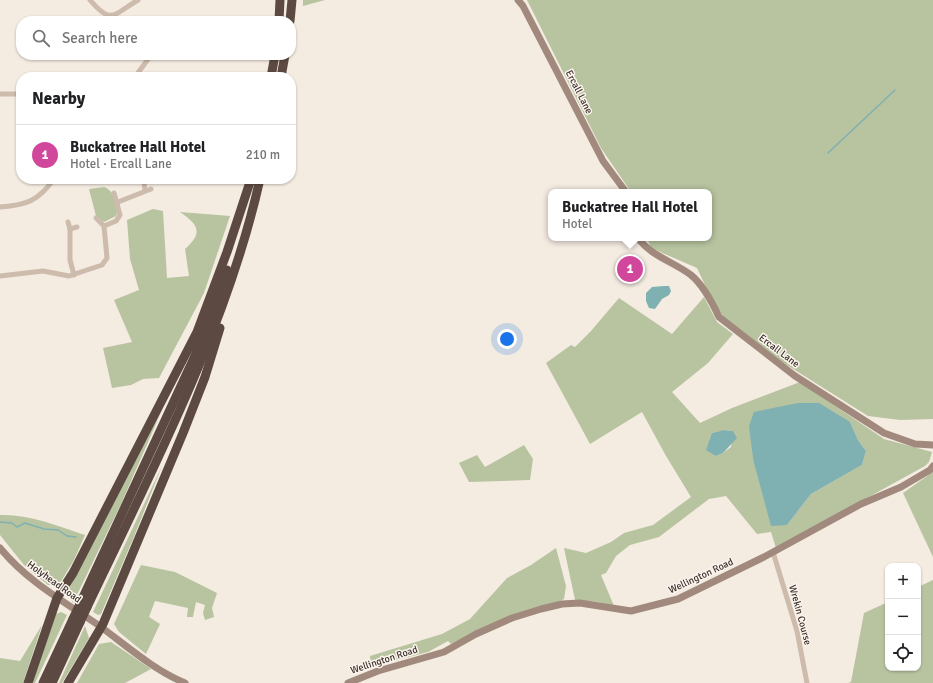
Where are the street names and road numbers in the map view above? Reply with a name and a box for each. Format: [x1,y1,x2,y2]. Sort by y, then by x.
street label: Ercall Lane [563,68,595,116]
street label: Ercall Lane [756,332,802,370]
street label: Wellington Road [667,556,735,596]
street label: Holyhead Road [25,558,83,606]
street label: Wrekin Course [786,584,814,646]
street label: Wellington Road [349,643,419,677]

